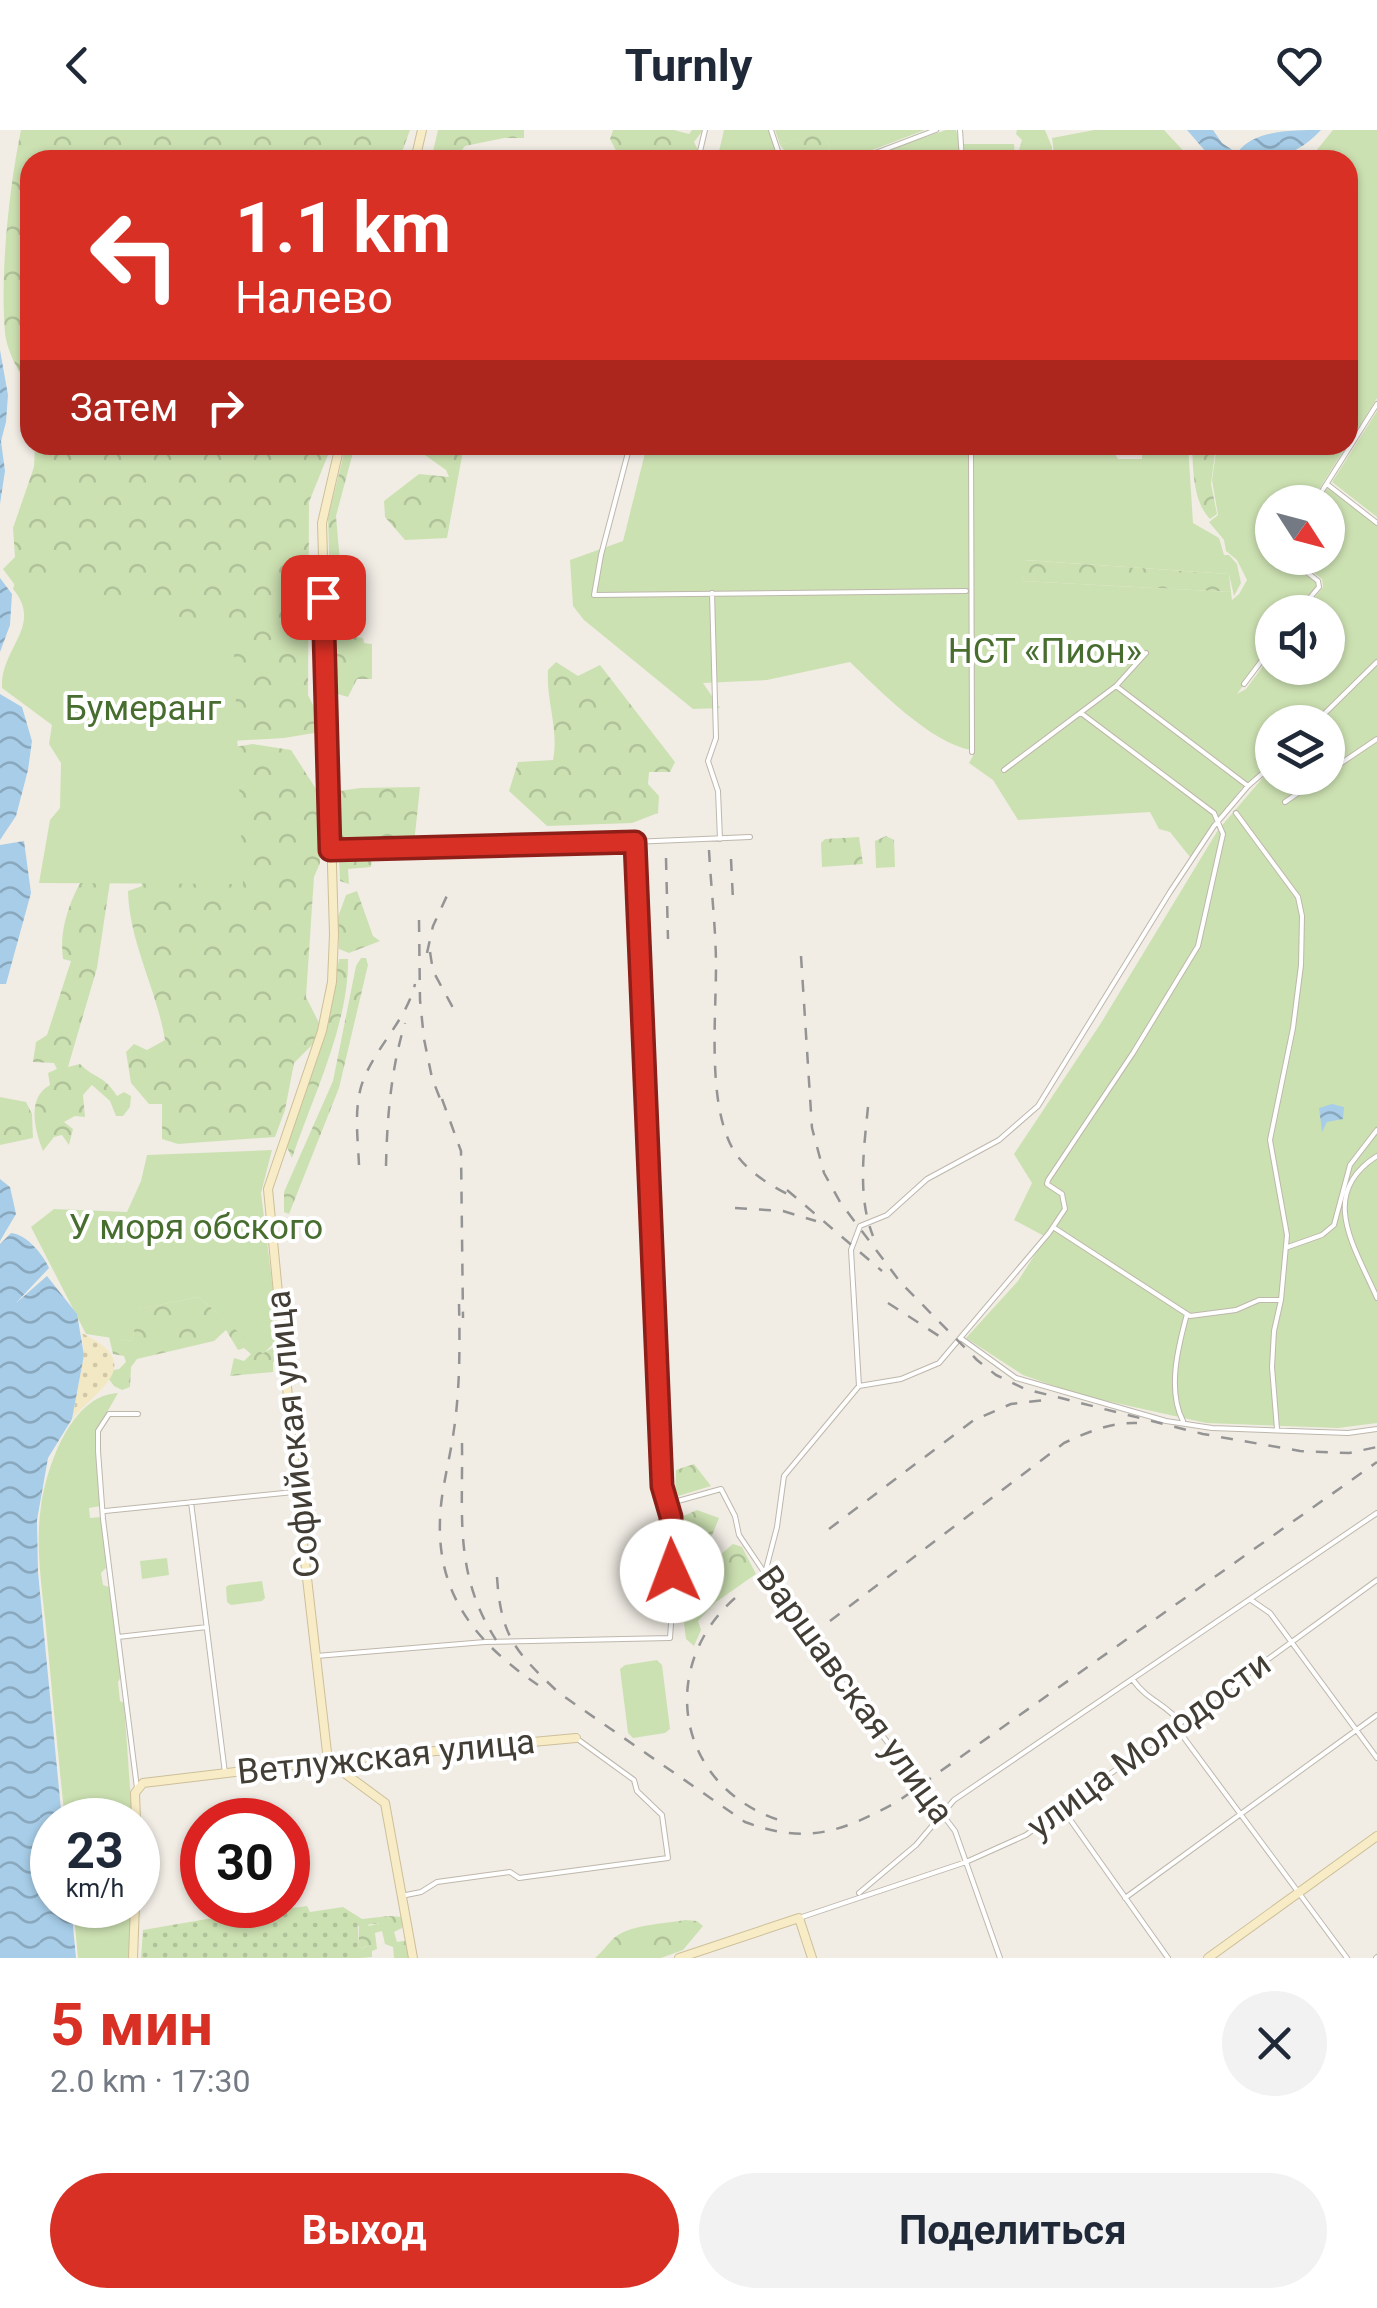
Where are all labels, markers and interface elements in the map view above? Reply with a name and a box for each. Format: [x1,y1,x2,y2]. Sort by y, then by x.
icon: back [50,38,105,93]
icon: heart [1272,38,1327,93]
text: Turnly [625,39,752,92]
text: 1.1 km [235,187,451,269]
icon: left [70,190,200,320]
text: Налево [235,271,393,324]
icon: right [198,380,253,435]
text: Затем [70,386,178,430]
north arrow [1255,485,1345,575]
map controls [1255,485,1345,795]
pin [281,555,366,640]
icon: arrive [296,570,351,625]
button: sound [1255,595,1345,685]
park label: НСТ «Пион» [948,631,1142,672]
park label: Бумеранг [65,688,222,729]
button: layers [1255,705,1345,795]
park label: У моря обского [69,1207,323,1248]
street label: Софийская улица [258,1288,328,1580]
position arrow [620,1519,724,1623]
street label: Варшавская улица [748,1558,962,1832]
street label: улица Молодости [1019,1643,1279,1847]
street label: Ветлужская улица [235,1721,537,1793]
speed limit sign: 30 [180,1798,310,1928]
text: 23 [66,1822,124,1880]
text: km/h [66,1874,124,1903]
text: 5 мин [50,1989,213,2060]
button: close [1222,1991,1327,2096]
text: 2.0 km · 17:30 [50,2062,251,2100]
button: Выход [50,2173,679,2288]
button: Поделиться [699,2173,1327,2288]

